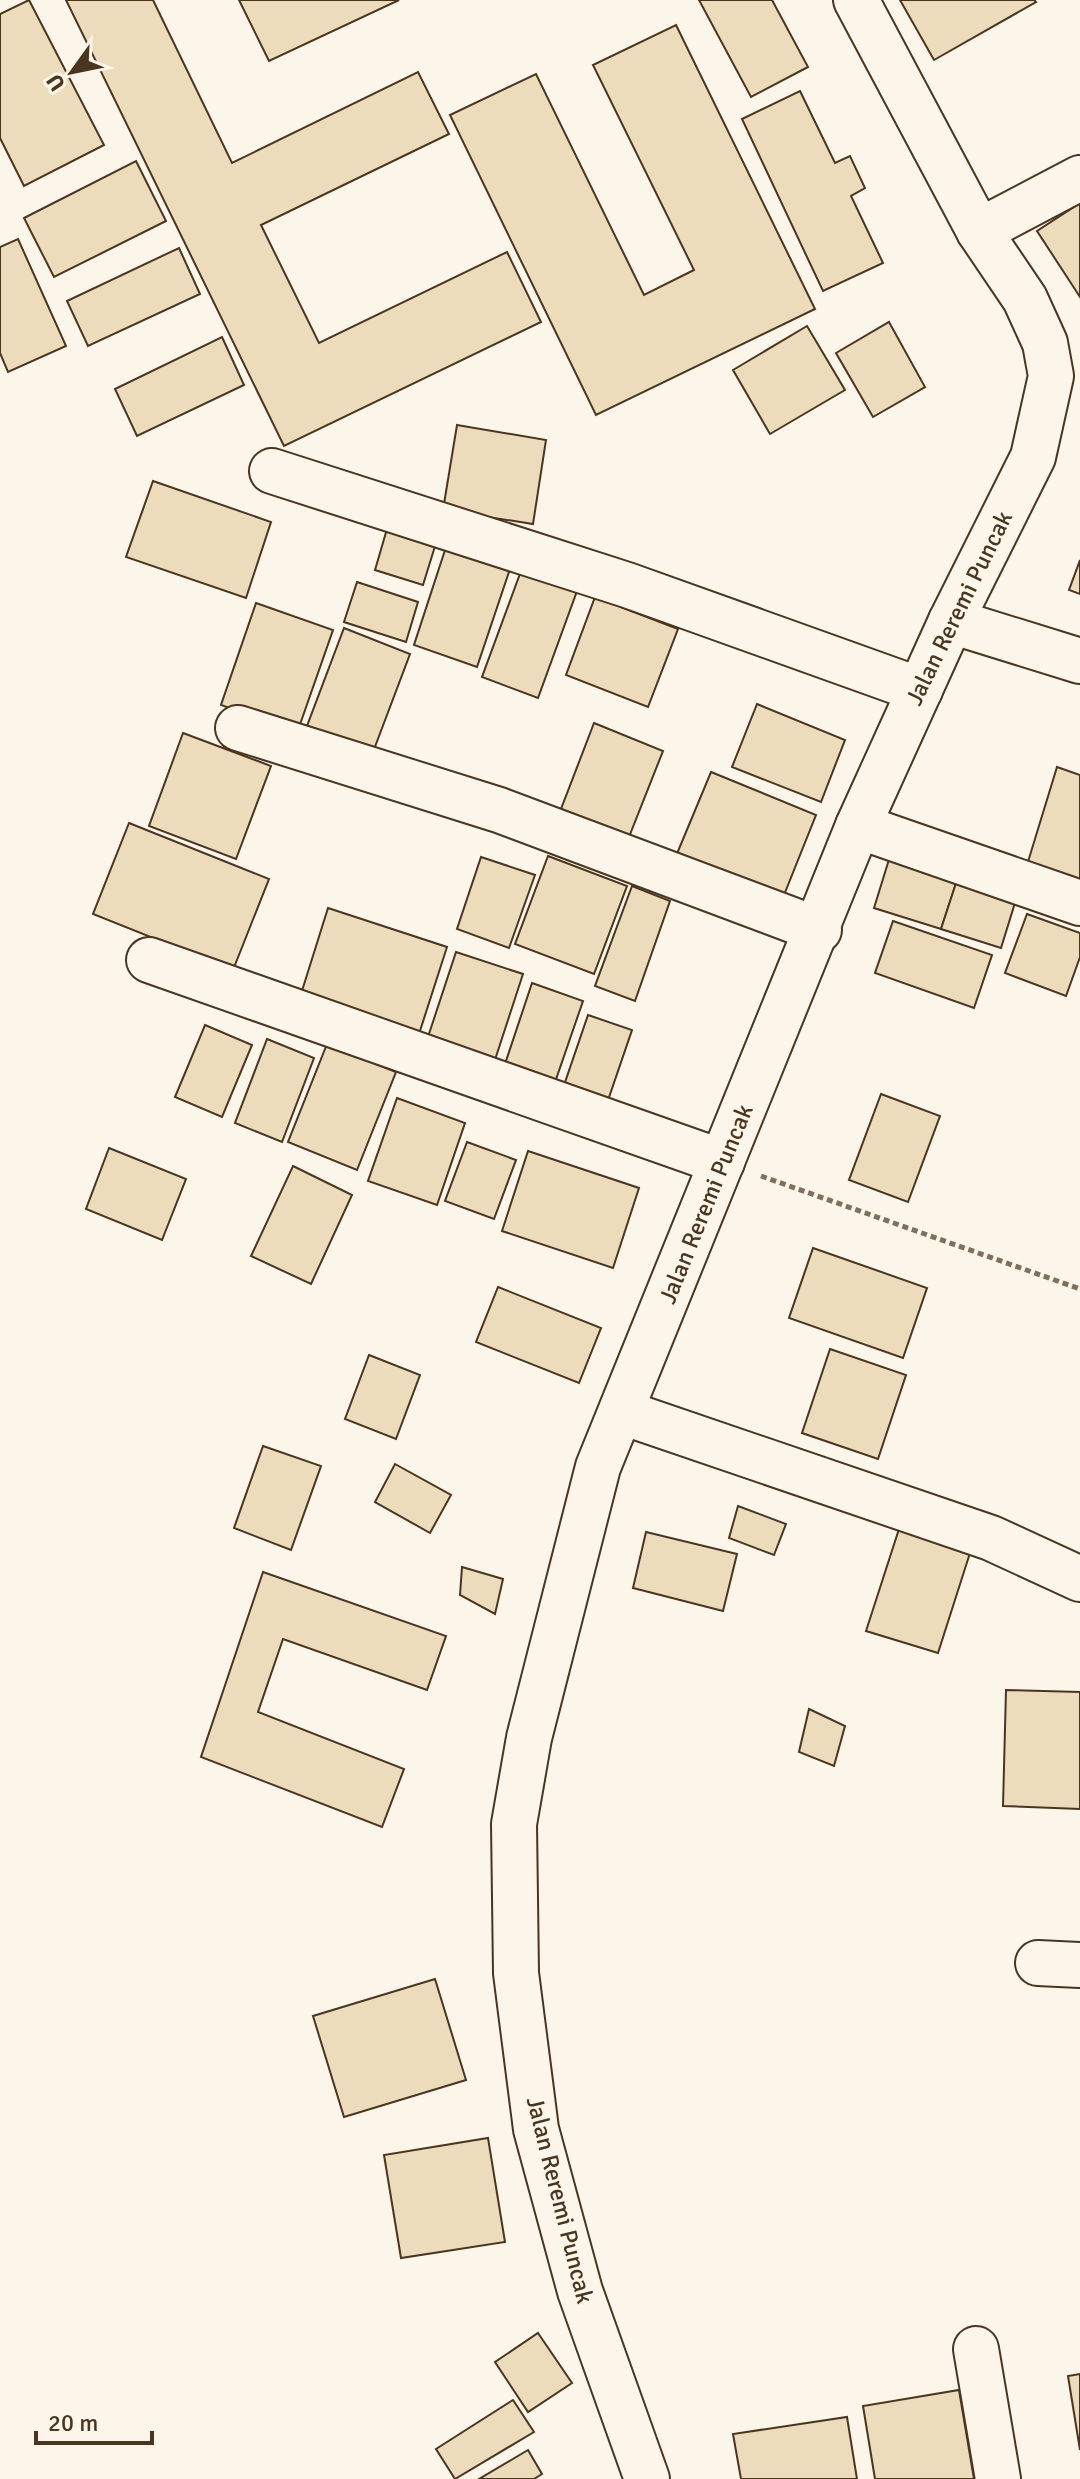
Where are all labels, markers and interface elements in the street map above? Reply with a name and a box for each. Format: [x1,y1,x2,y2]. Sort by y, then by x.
north arrow [32,32,112,112]
text: U [40,69,71,96]
street label: Jalan Reremi Puncak [899,506,1019,710]
street label: Jalan Reremi Puncak [652,1100,760,1308]
street label: Jalan Reremi Puncak [520,2093,600,2307]
scale bar [36,2395,152,2445]
text: 20 m [48,2408,98,2438]

